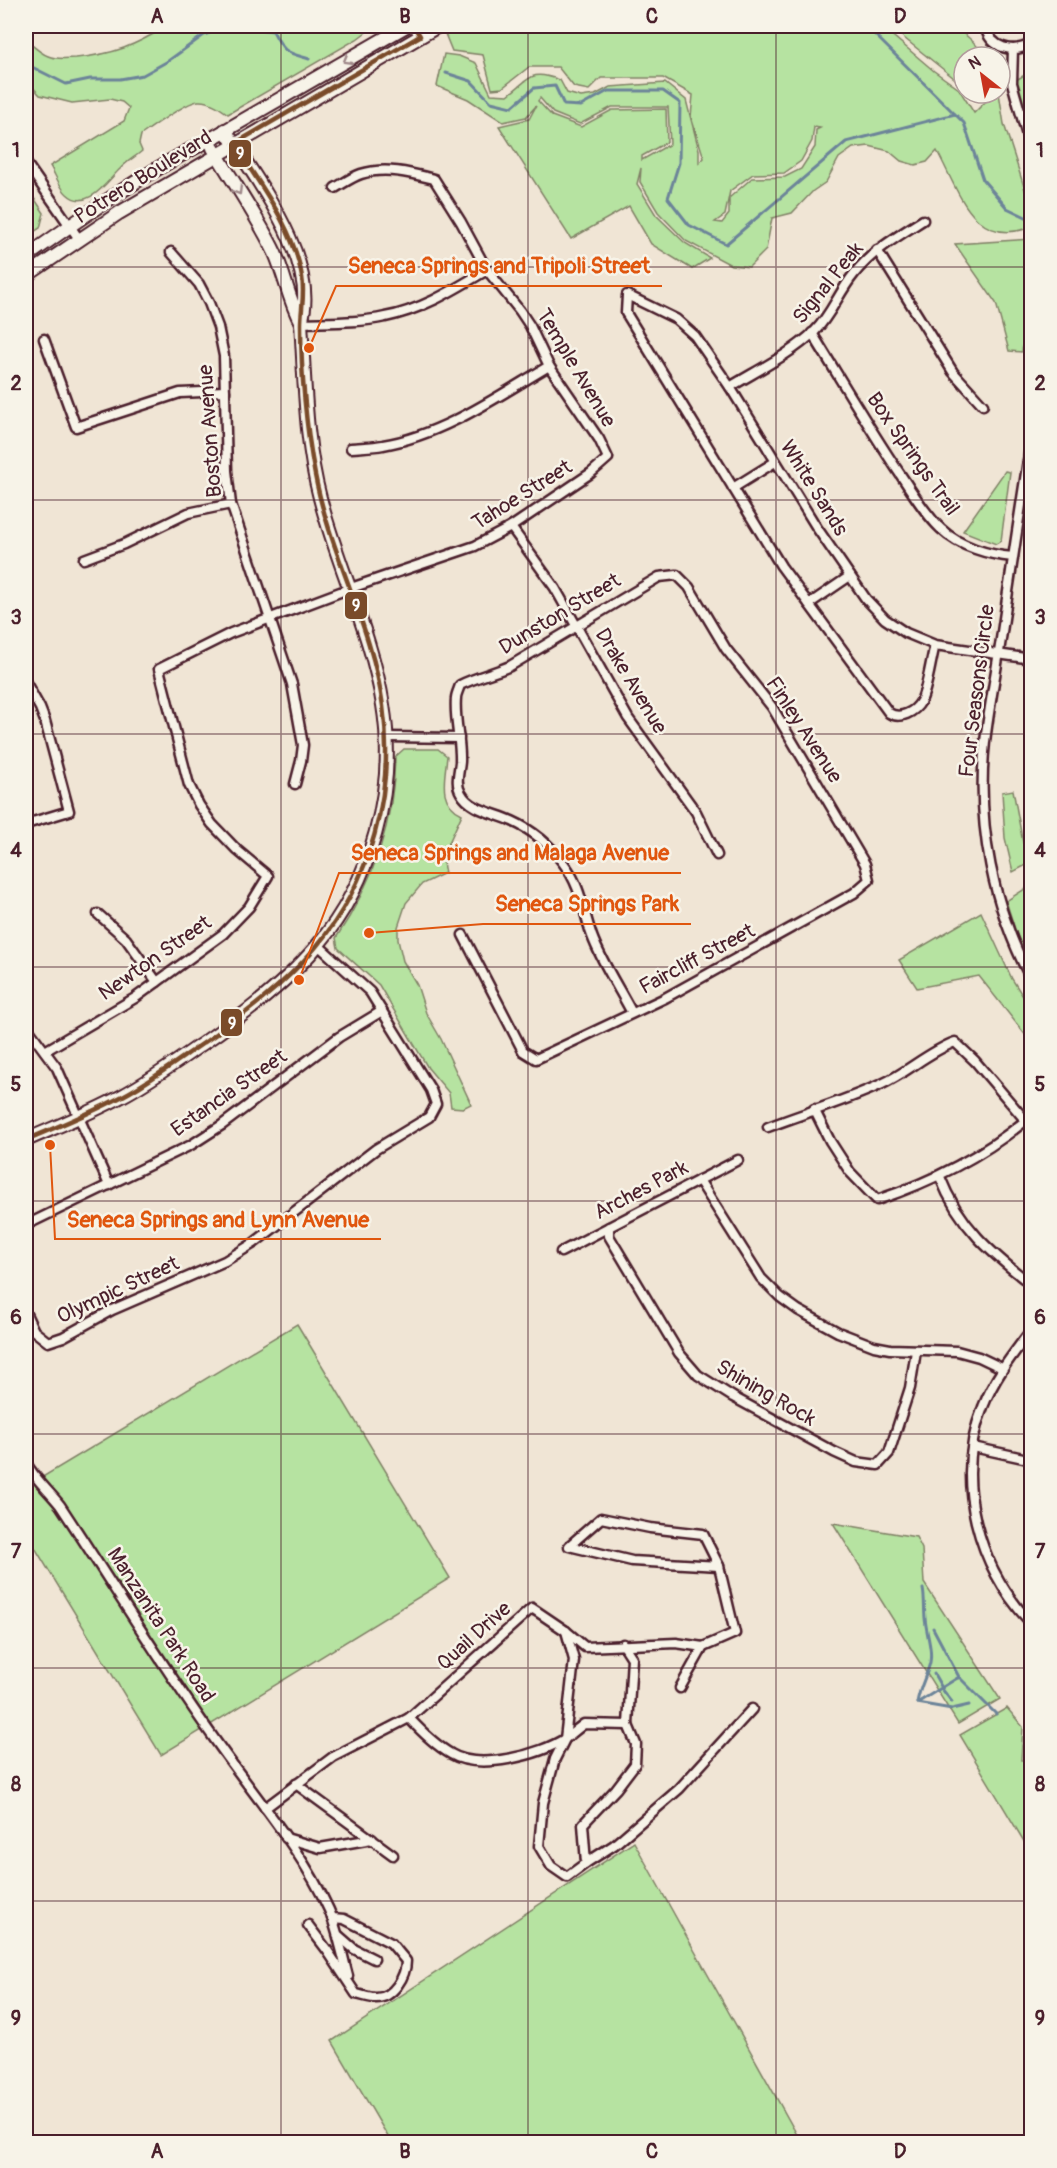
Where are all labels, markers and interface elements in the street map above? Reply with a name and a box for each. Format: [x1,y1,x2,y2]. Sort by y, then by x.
text: A [151,4,164,29]
text: B [399,4,411,29]
text: C [646,4,658,29]
text: D [894,4,907,29]
north arrow [952,45,1012,105]
text: N [965,52,985,74]
one-way arrow [343,53,353,64]
street label: Potrero Boulevard [69,124,217,230]
text: 1 [12,138,20,163]
text: 1 [1036,138,1044,163]
line badge: 9 [228,139,252,168]
text: 9 [236,144,244,164]
one-way arrow [231,185,243,195]
street label: Signal Peak [787,236,870,330]
callout: Seneca Springs and Tripoli Street [336,246,662,286]
text: Seneca Springs and Tripoli Street [348,252,651,280]
street label: Temple Avenue [530,304,622,433]
street label: Boston Avenue [192,363,228,498]
text: 2 [10,371,22,396]
text: 2 [1034,371,1046,396]
street label: Box Springs Trail [860,387,966,521]
street label: White Sands [774,435,854,541]
street label: Tahoe Street [467,453,578,536]
street label: Dunston Street [494,567,626,661]
line badge: 9 [344,591,368,620]
text: 9 [352,596,360,616]
street label: Four Seasons Circle [953,602,1001,779]
text: 3 [10,605,22,630]
text: 3 [1034,605,1046,630]
street label: Drake Avenue [589,623,673,739]
street label: Finley Avenue [760,672,849,789]
callout: Seneca Springs and Malaga Avenue [339,833,681,873]
text: 4 [10,838,22,863]
text: 4 [1034,838,1046,863]
text: Seneca Springs and Malaga Avenue [351,839,670,867]
callout: Seneca Springs Park [483,884,691,924]
text: Seneca Springs Park [495,890,680,918]
street label: Newton Street [93,909,217,1007]
street label: Faircliff Street [635,917,760,1001]
line badge: 9 [220,1008,243,1037]
text: 9 [228,1014,236,1034]
street label: Estancia Street [166,1043,293,1143]
text: 5 [11,1072,22,1097]
text: 5 [1035,1072,1046,1097]
street label: Arches Park [589,1154,693,1226]
callout: Seneca Springs and Lynn Avenue [55,1199,381,1239]
text: Seneca Springs and Lynn Avenue [67,1206,370,1234]
street label: Olympic Street [53,1250,184,1330]
text: 6 [10,1305,22,1330]
text: 6 [1034,1305,1046,1330]
street label: Shining Rock [711,1354,821,1433]
text: 7 [11,1539,22,1564]
text: 7 [1035,1539,1046,1564]
street label: Manzanita Park Road [101,1542,221,1708]
street label: Quail Drive [431,1595,517,1677]
text: 8 [11,1772,21,1797]
text: 8 [1035,1772,1045,1797]
text: 9 [11,2006,21,2031]
text: 9 [1035,2006,1045,2031]
text: A [151,2139,164,2164]
text: B [399,2139,411,2164]
text: C [646,2139,658,2164]
text: D [894,2139,907,2164]

